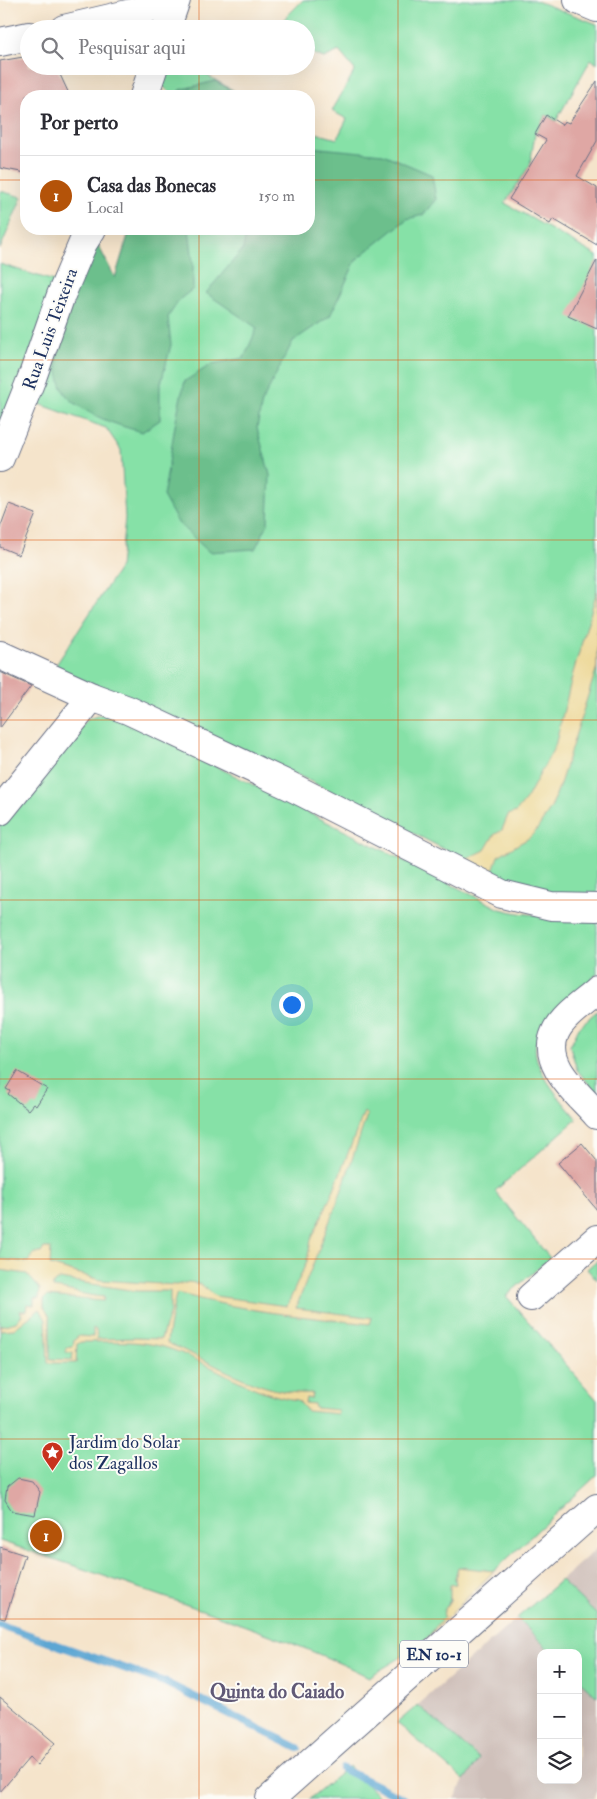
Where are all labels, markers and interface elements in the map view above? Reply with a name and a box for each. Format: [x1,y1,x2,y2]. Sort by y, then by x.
search box [20,20,315,75]
icon: search [38,34,66,62]
text: Pesquisar aqui [78,36,186,60]
text: Por perto [40,109,118,136]
text: Casa das Bonecas [87,174,216,198]
text: 1 [53,186,59,206]
text: 150 m [258,186,295,206]
text: Local [87,198,124,218]
street label: Rua Luis Teixeira [18,265,83,393]
your location [279,992,305,1018]
place label: Jardim do Solar dos Zagallos [68,1431,180,1475]
place icon: Jardim do Solar dos Zagallos [41,1440,65,1471]
pin: 1 [30,1517,62,1555]
road number: EN 10-1 [400,1640,468,1668]
map controls [537,1649,582,1784]
button: + [537,1649,582,1694]
district label: Quinta do Caiado [210,1680,344,1704]
button: − [537,1694,582,1739]
button: layers [537,1739,582,1784]

